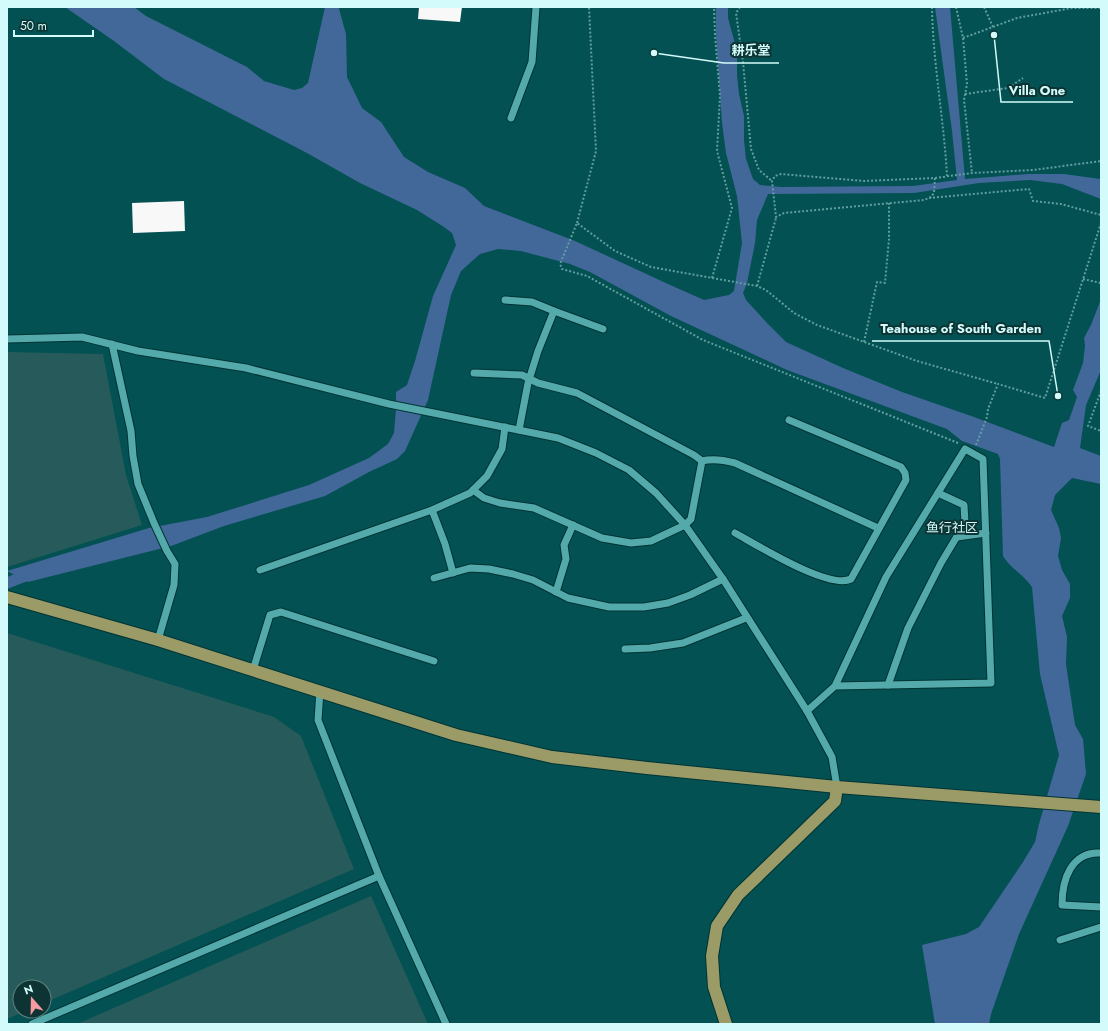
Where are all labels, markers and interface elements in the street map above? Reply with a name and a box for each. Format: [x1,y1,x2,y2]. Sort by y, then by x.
scale bar [14,12,93,38]
text: 50 m [20,17,47,35]
callout: 耕乐堂 [724,38,779,63]
text: 耕乐堂 [731,41,771,60]
callout: Villa One [1001,77,1073,102]
text: Villa One [1008,81,1066,100]
callout: Teahouse of South Garden [872,316,1049,341]
text: Teahouse of South Garden [881,319,1041,338]
district label: 鱼行社区 [926,518,978,537]
north arrow [12,979,52,1019]
text: N [22,981,35,999]

